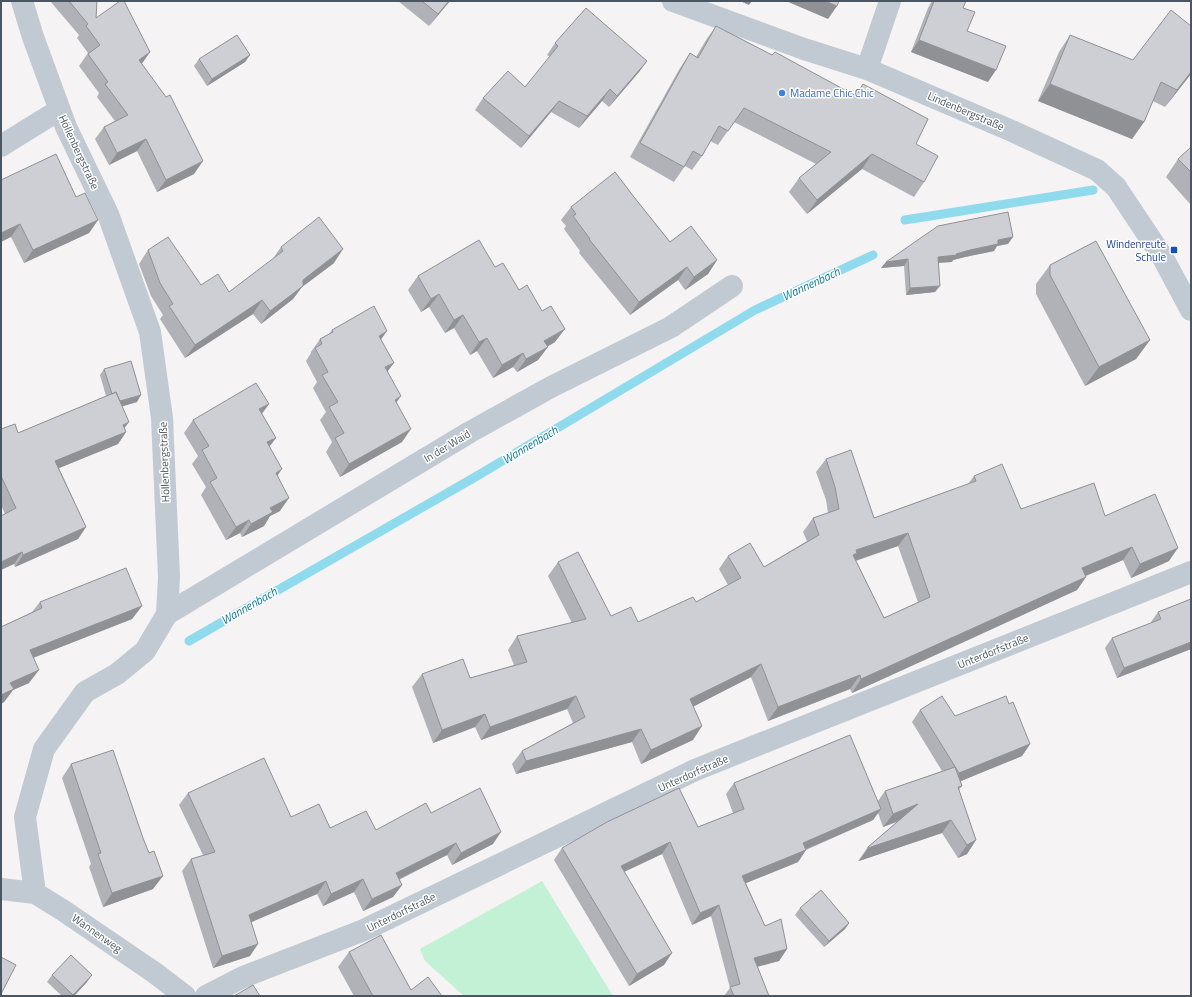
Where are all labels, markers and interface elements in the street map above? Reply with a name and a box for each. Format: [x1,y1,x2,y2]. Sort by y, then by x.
place label: Madame Chic Chic [790,85,874,101]
marker: Madame Chic Chic [777,88,787,98]
street label: Lindenbergstraße [925,88,1007,135]
street label: Höllenbergstraße [55,112,103,192]
place label: Windenreute Schule [1106,236,1166,265]
marker: Windenreute Schule [1169,245,1179,255]
water label: Wannenbach [779,261,844,305]
water label: Wannenbach [498,420,562,469]
street label: Höllenbergstraße [155,421,173,503]
street label: In der Waid [421,426,474,466]
water label: Wannenbach [217,581,281,629]
street label: Unterdorfstraße [955,629,1031,673]
street label: Unterdorfstraße [655,750,731,796]
street label: Unterdorfstraße [364,888,439,936]
street label: Wannenweg [69,910,126,956]

